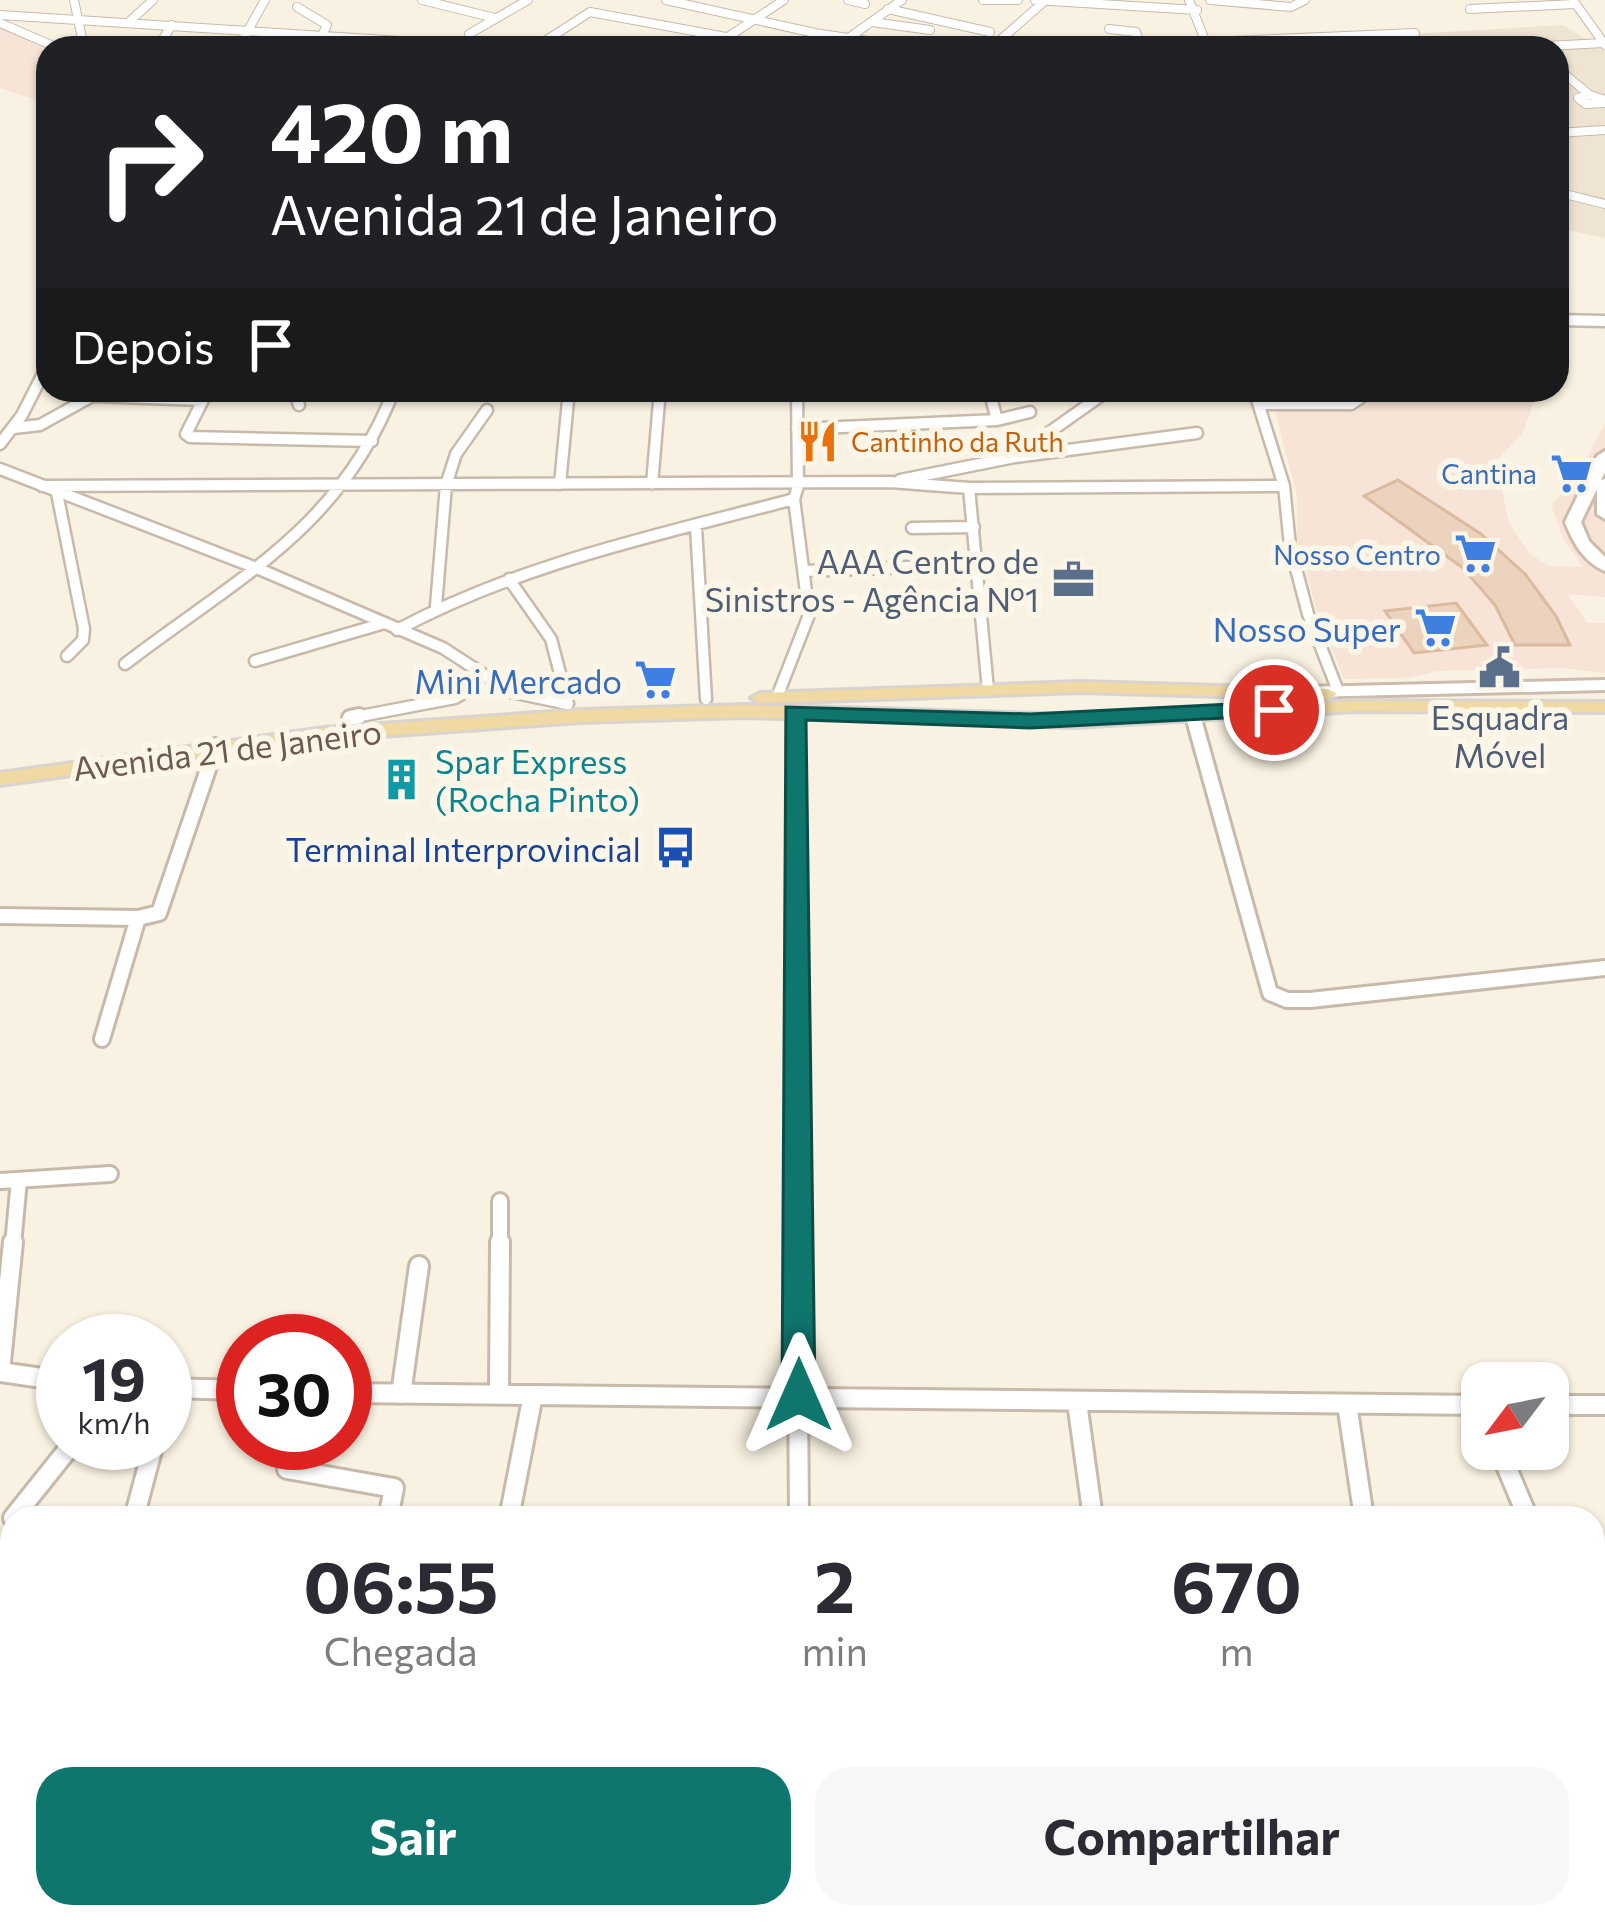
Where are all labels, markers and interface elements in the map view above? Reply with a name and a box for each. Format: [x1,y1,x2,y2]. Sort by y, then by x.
text: 420 m [270,78,513,180]
icon: right [72,84,228,240]
text: Avenida 21 de Janeiro [270,180,779,246]
icon: arrive [238,312,304,378]
text: Depois [72,318,214,373]
restaurant icon: Cantinho da Ruth [794,418,840,464]
place label: Cantinho da Ruth [851,425,1064,458]
supermarket icon: Cantina [1548,450,1594,496]
place label: Cantina [1441,457,1537,490]
supermarket icon: Nosso Centro [1452,531,1498,577]
place label: Nosso Centro [1273,538,1441,571]
place label: AAA Centro de Sinistros - Agência Nº1 [705,540,1039,619]
office icon: AAA Centro de Sinistros - Agência Nº1 [1050,556,1096,602]
supermarket icon: Nosso Super [1412,605,1458,651]
place label: Nosso Super [1213,608,1401,649]
public building icon: Esquadra Móvel [1477,645,1523,691]
supermarket icon: Mini Mercado [633,657,679,703]
pin [1223,659,1325,761]
place label: Mini Mercado [414,660,622,701]
icon: arrive [1241,677,1307,743]
place label: Esquadra Móvel [1431,696,1569,775]
street label: Avenida 21 de Janeiro [70,710,384,788]
place label: Spar Express (Rocha Pinto) [435,740,640,819]
building icon: Spar Express (Rocha Pinto) [378,756,424,802]
bus stop icon: Terminal Interprovincial [652,825,698,871]
place label: Terminal Interprovincial [286,828,641,869]
speed limit sign: 30 [216,1314,372,1470]
position arrow [736,1332,862,1458]
text: 19 [82,1340,146,1413]
north arrow [1461,1362,1569,1470]
map controls [1461,1362,1569,1470]
text: km/h [78,1403,150,1440]
text: 06:55 [303,1540,498,1628]
text: 2 [814,1540,855,1628]
text: 670 [1171,1540,1302,1628]
text: Chegada [324,1626,478,1674]
text: min [802,1626,868,1674]
text: m [1219,1626,1253,1674]
button: Sair [36,1767,791,1905]
button: Compartilhar [815,1767,1569,1905]

